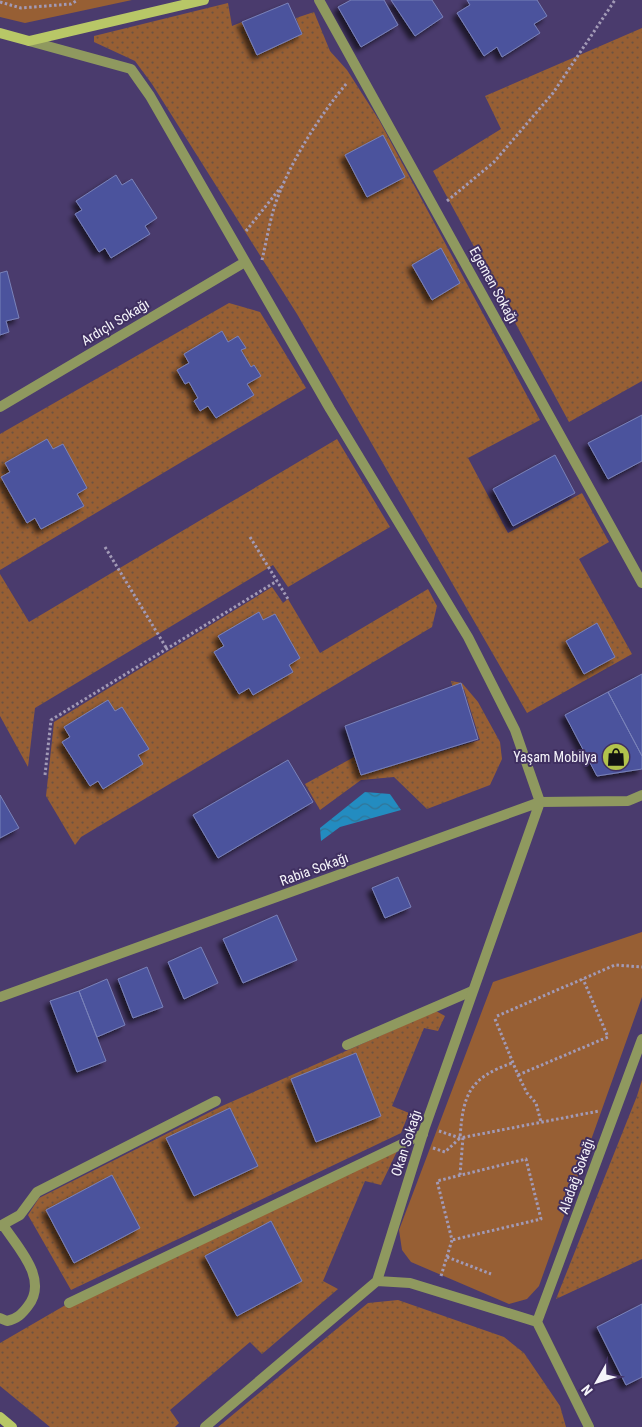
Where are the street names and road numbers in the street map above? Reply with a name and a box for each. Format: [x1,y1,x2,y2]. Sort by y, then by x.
street label: Egemen Sokağı [466,244,522,326]
street label: Ardıçlı Sokağı [78,296,152,348]
street label: Rabia Sokağı [278,849,350,889]
street label: Okan Sokağı [388,1108,424,1178]
street label: Aladağ Sokağı [555,1136,597,1216]

